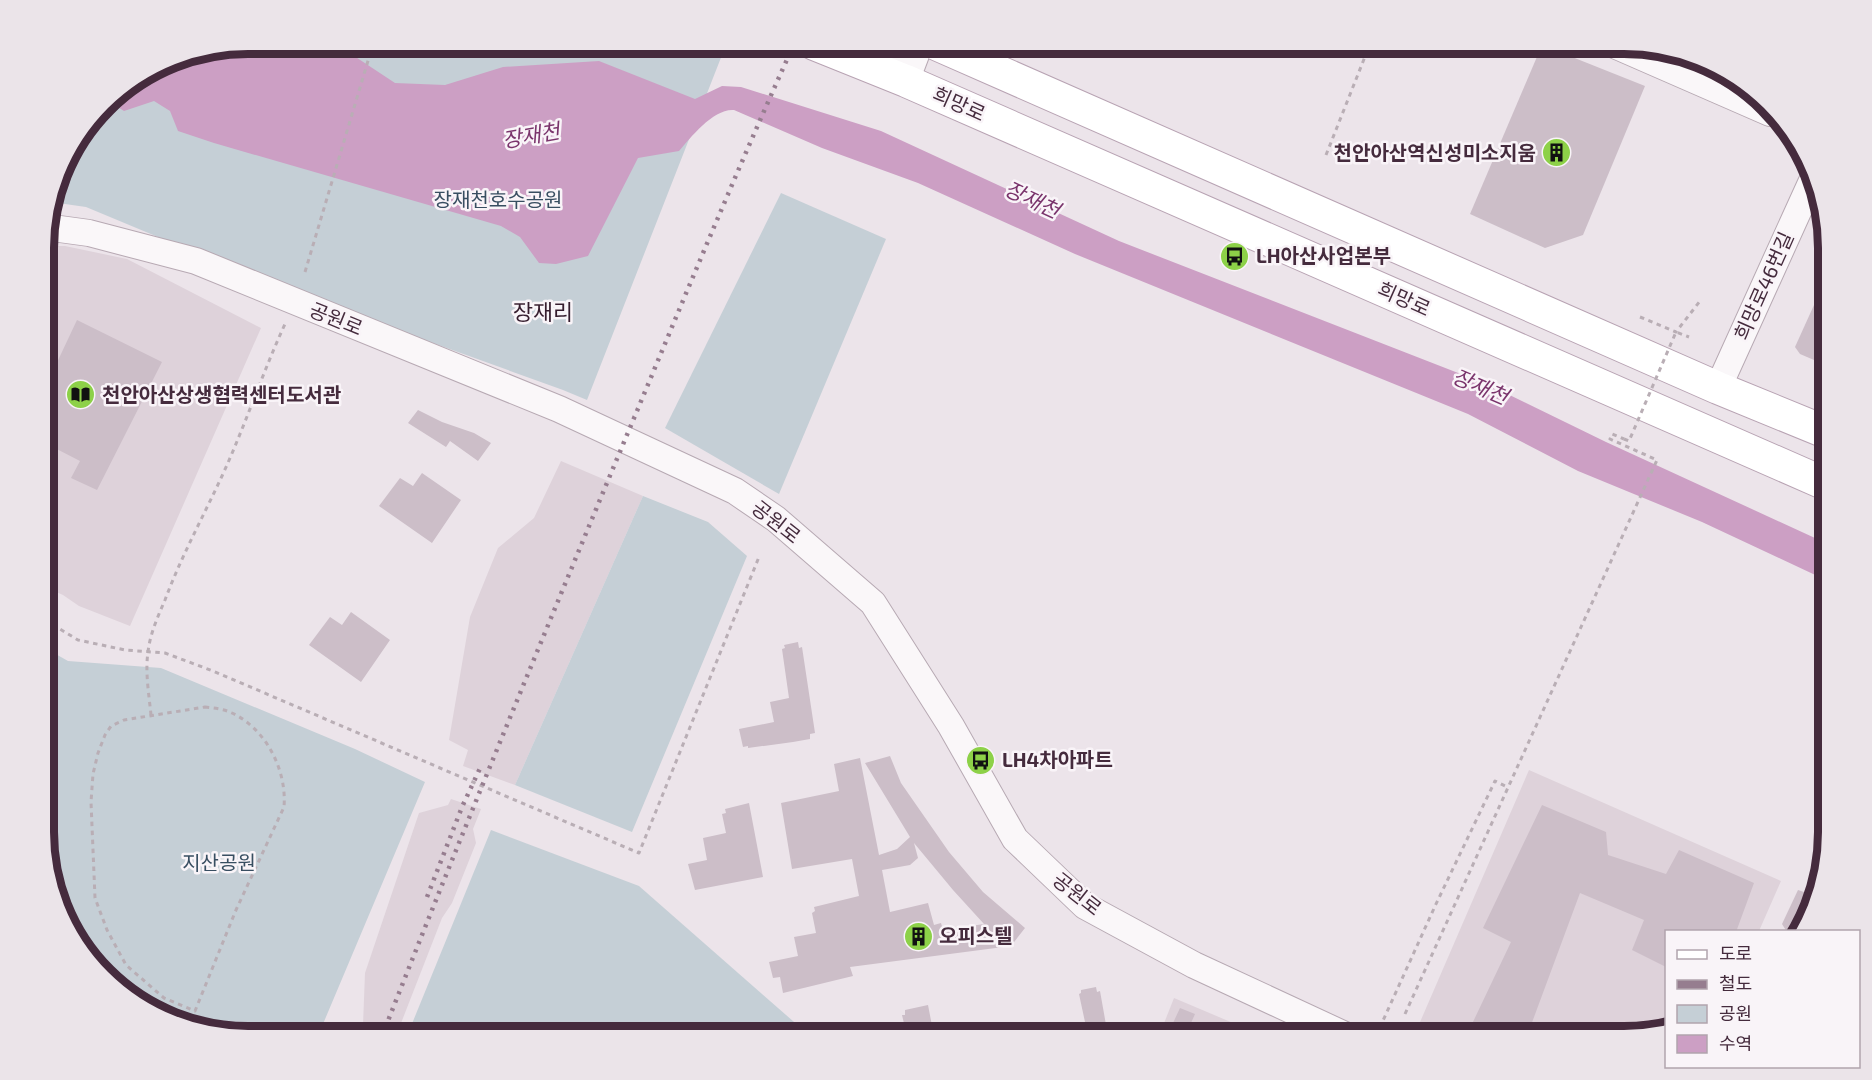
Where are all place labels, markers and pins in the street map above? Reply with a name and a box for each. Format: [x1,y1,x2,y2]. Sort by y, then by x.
building icon: 천안아산역신성미소지움 [1541,137,1573,169]
place label: 천안아산역신성미소지움 [1334,140,1536,164]
bus stop icon: LH아산사업본부 [1219,240,1251,272]
place label: LH아산사업본부 [1256,243,1391,267]
library icon: 천안아산상생협력센터도서관 [65,379,97,411]
place label: 천안아산상생협력센터도서관 [102,382,342,406]
bus stop icon: LH4차아파트 [965,744,997,776]
place label: LH4차아파트 [1002,747,1113,771]
building icon: 오피스텔 [902,920,934,952]
place label: 오피스텔 [939,923,1013,947]

